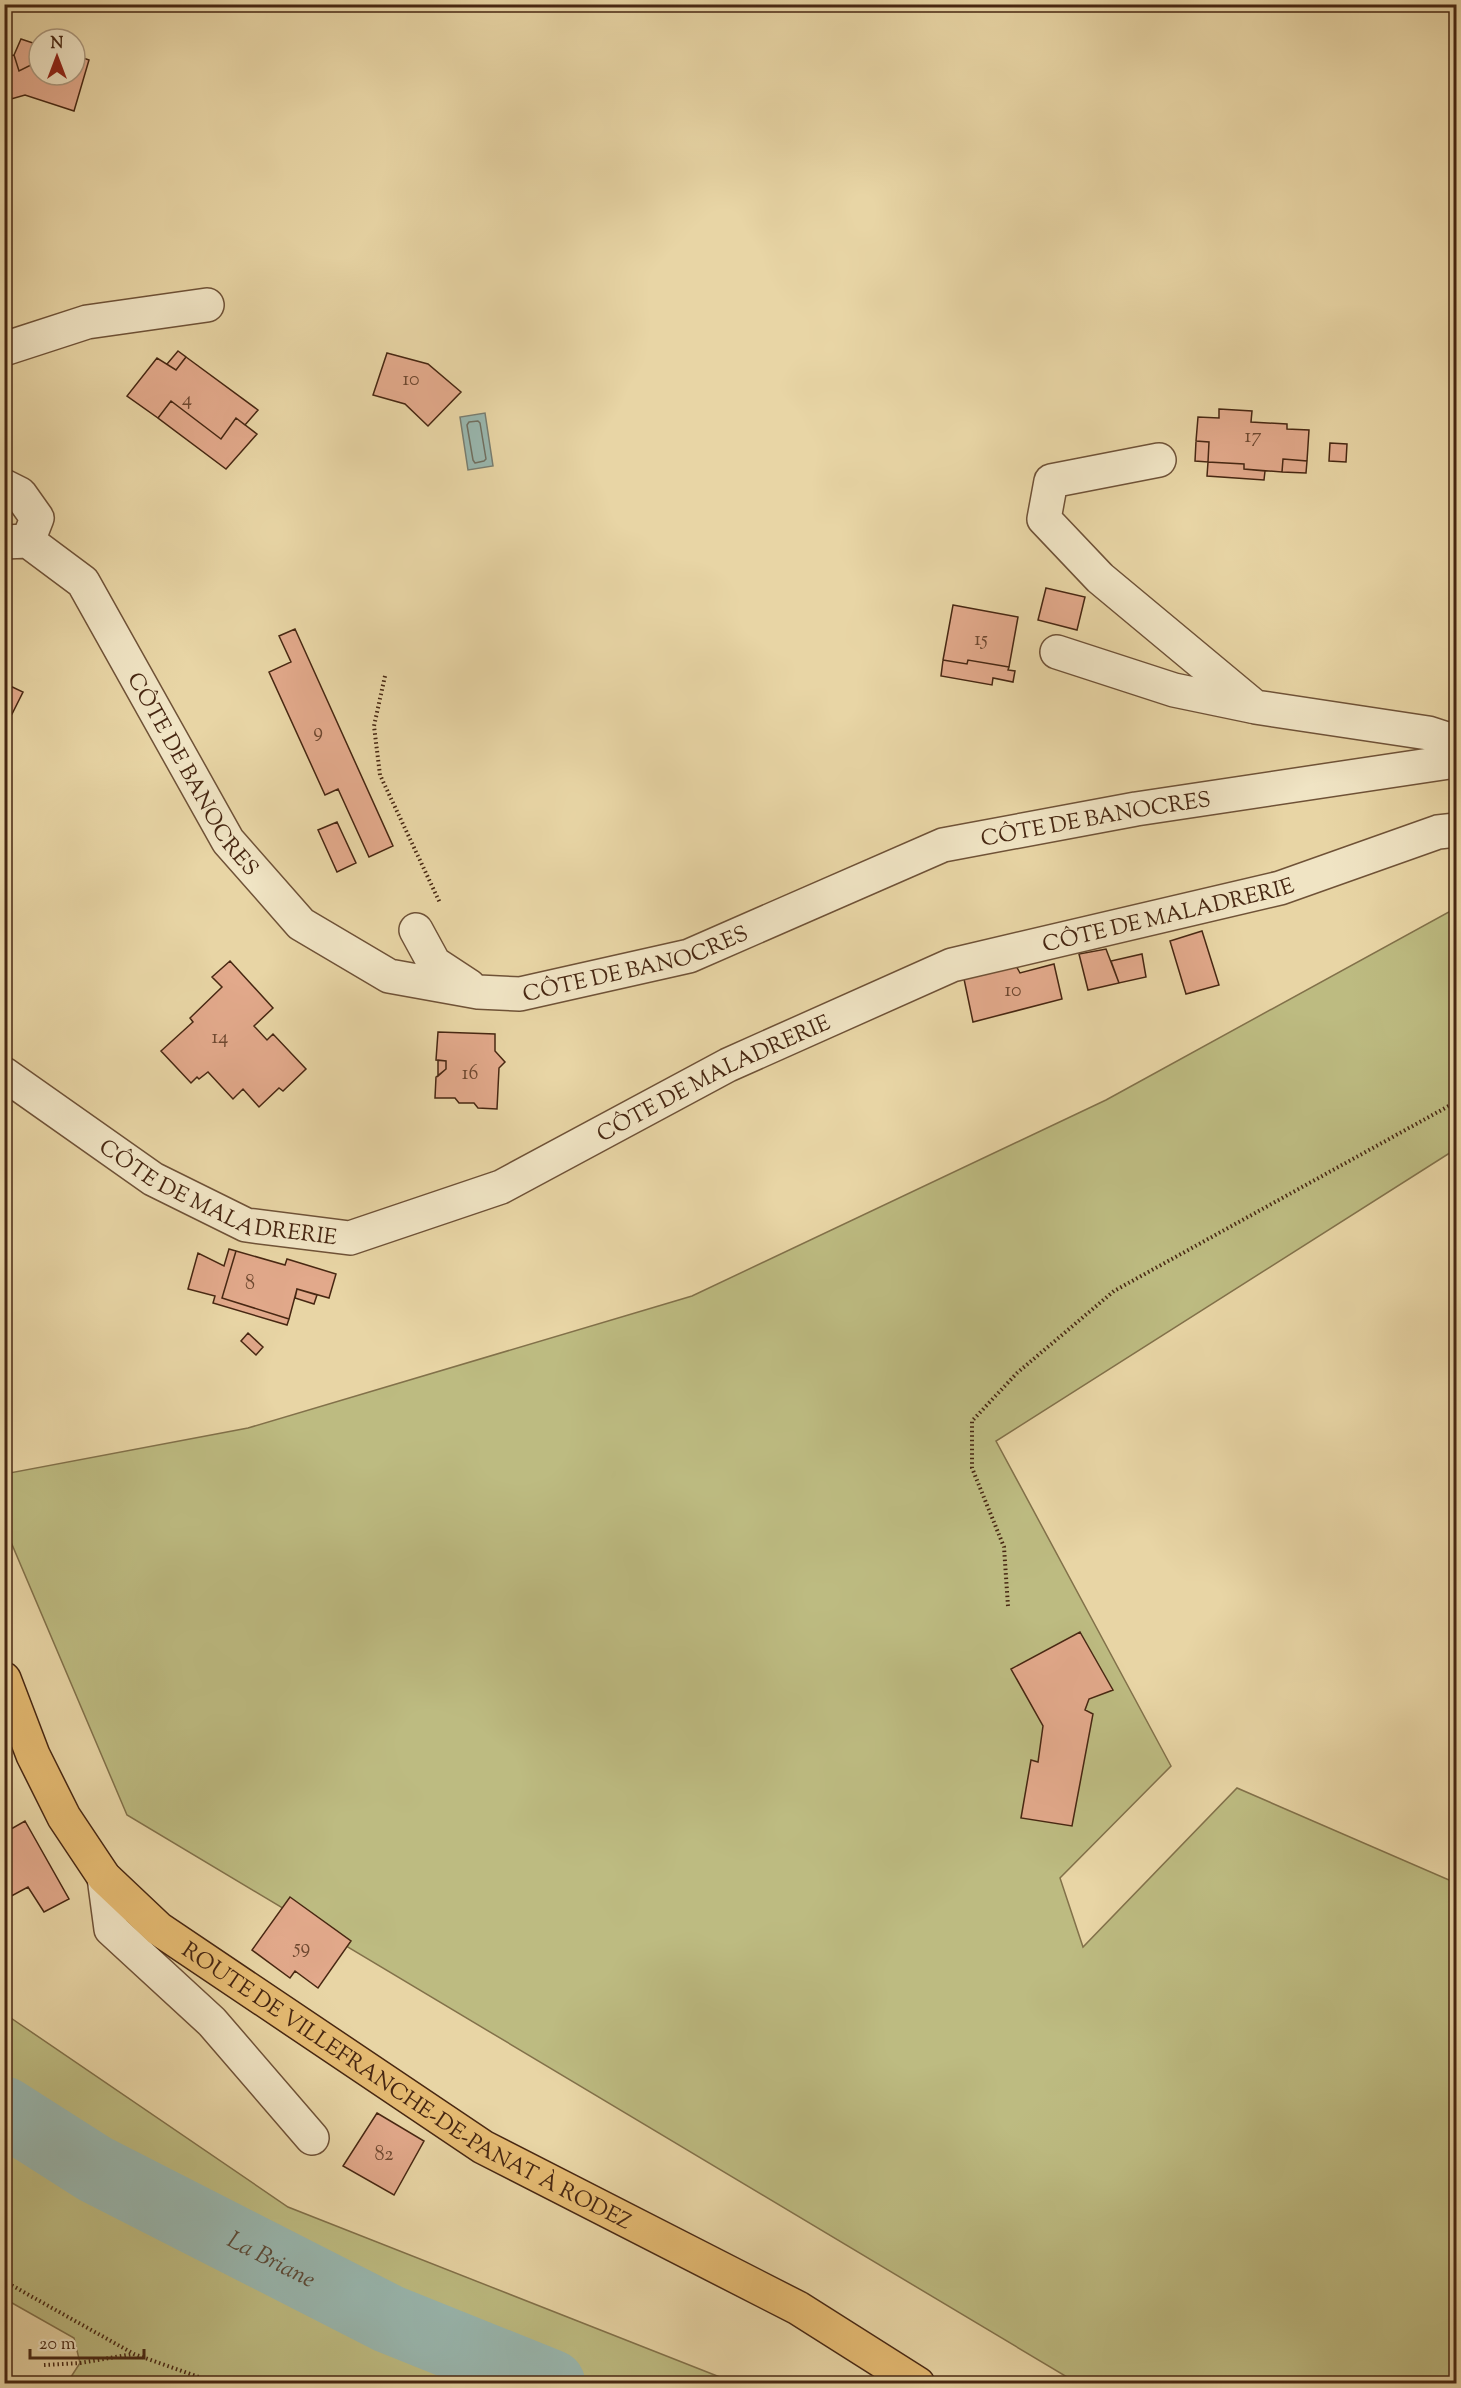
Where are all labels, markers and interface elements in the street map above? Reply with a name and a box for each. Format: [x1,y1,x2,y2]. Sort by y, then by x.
north arrow [27,27,87,87]
text: N [51,33,64,56]
house number: 10 [402,366,420,395]
house number: 4 [182,386,192,415]
house number: 17 [1245,423,1261,452]
house number: 15 [974,626,988,655]
street label: CÔTE DE BANOCRES [118,667,265,884]
house number: 9 [313,718,323,747]
street label: CÔTE DE BANOCRES [978,785,1213,857]
street label: CÔTE DE MALADRERIE [1040,871,1299,962]
street label: CÔTE DE BANOCRES [520,919,754,1012]
house number: 10 [1004,977,1022,1006]
street label: CÔTE DE MALADRERIE [592,1008,836,1152]
house number: 14 [212,1024,228,1053]
house number: 16 [462,1060,478,1089]
street label: CÔTE DE MALADRERIE [91,1133,339,1255]
house number: 8 [245,1270,255,1299]
house number: 59 [293,1934,310,1963]
street label: ROUTE DE VILLEFRANCHE-DE-PANAT À RODEZ [174,1936,636,2239]
house number: 82 [374,2141,394,2170]
water label: La Briane [220,2224,321,2298]
scale bar [30,2322,144,2360]
text: 20 m [39,2332,76,2358]

